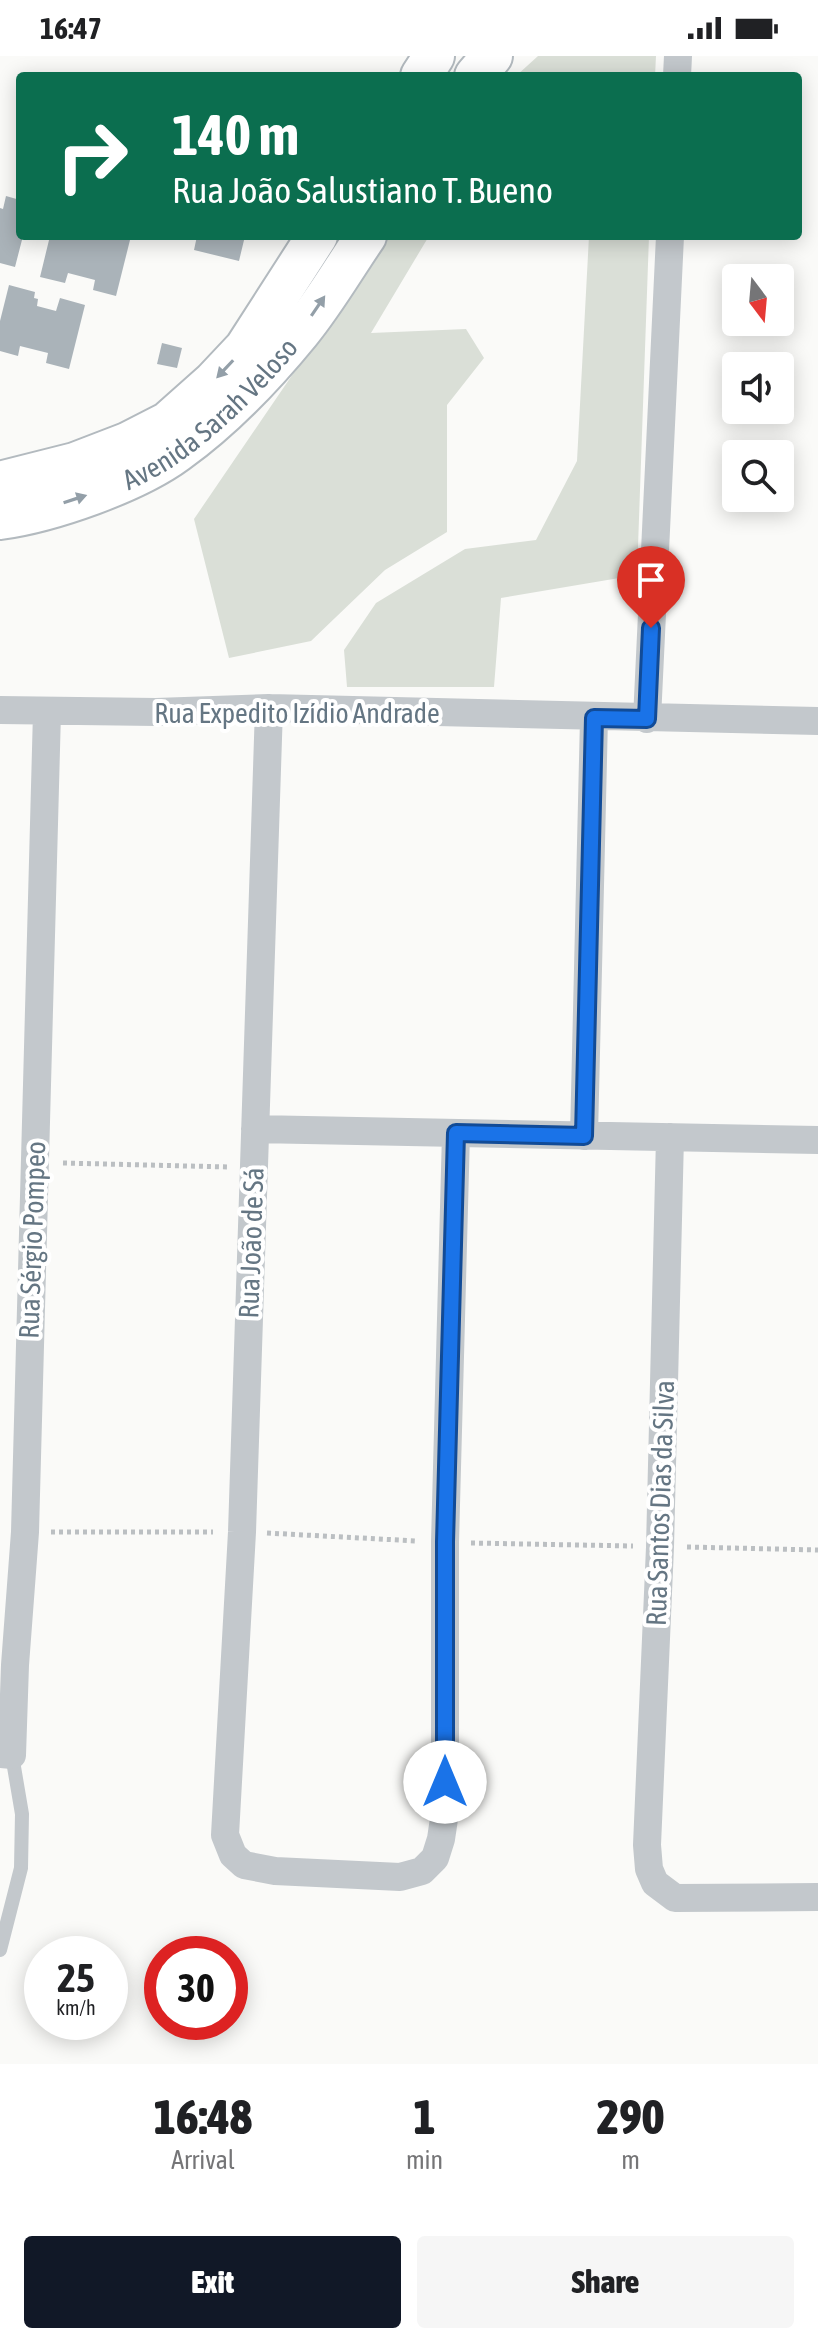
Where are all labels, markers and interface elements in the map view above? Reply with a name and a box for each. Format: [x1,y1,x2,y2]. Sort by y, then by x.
text: 16:47 [40,11,102,45]
text: 140 m [172,103,299,167]
icon: right [40,104,144,208]
text: Rua João Salustiano T. Bueno [172,169,553,211]
north arrow [722,264,794,336]
map controls [722,264,794,512]
one-way arrow [310,296,325,317]
street label: Avenida Sarah Veloso [118,332,304,496]
button: sound [722,352,794,424]
one-way arrow [217,359,235,378]
button: search [722,440,794,512]
one-way arrow [64,492,88,505]
pin [617,546,685,628]
icon: arrive [629,558,673,602]
street label: Rua Expedito Izídio Andrade [154,697,440,729]
street label: Rua Sérgio Pompeo [13,1141,51,1339]
street label: Rua João de Sá [232,1167,270,1319]
street label: Rua Santos Dias da Silva [640,1380,680,1626]
position arrow [403,1740,487,1824]
speed limit sign: 30 [144,1936,248,2040]
text: 25 [57,1955,95,2000]
text: km/h [56,1996,96,2019]
text: 16:48 [154,2089,252,2144]
text: 1 [413,2089,436,2144]
text: 290 [597,2089,664,2144]
text: Arrival [171,2145,235,2175]
text: min [406,2145,443,2175]
text: m [621,2145,640,2175]
button: Exit [24,2236,401,2328]
button: Share [417,2236,794,2328]

